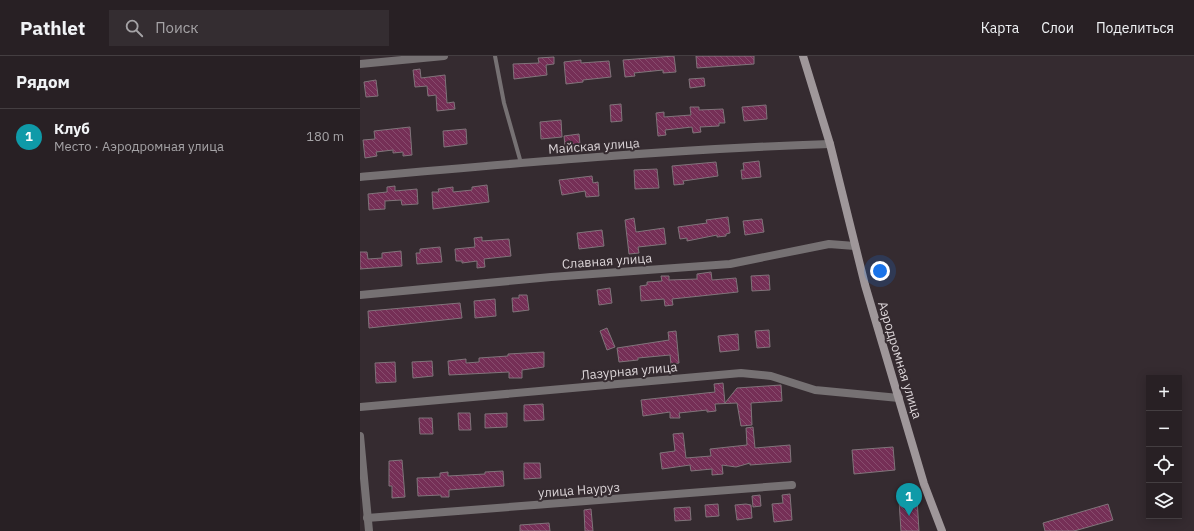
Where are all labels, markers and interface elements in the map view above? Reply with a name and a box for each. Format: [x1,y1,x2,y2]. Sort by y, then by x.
search box [109,10,389,46]
text: Pathlet [20,16,85,40]
icon: search [123,17,145,39]
text: Поиск [155,18,199,37]
text: Карта [981,19,1019,37]
text: Слои [1041,19,1074,37]
text: Поделиться [1096,19,1174,37]
text: Рядом [16,71,70,93]
text: Клуб [54,119,90,138]
text: 1 [25,128,33,145]
text: 180 m [306,128,344,145]
street label: Майская улица [548,134,640,158]
text: Место · Аэродромная улица [54,138,224,155]
street label: Славная улица [561,249,653,273]
your location [870,261,890,281]
street label: Аэродромная улица [874,299,926,421]
street label: Лазурная улица [580,358,678,384]
map controls [1146,375,1182,519]
button: + [1146,375,1182,411]
button: − [1146,411,1182,447]
button: locate [1146,447,1182,483]
street label: улица Науруз [537,479,621,501]
pin: 1 [896,483,922,516]
button: layers [1146,483,1182,519]

